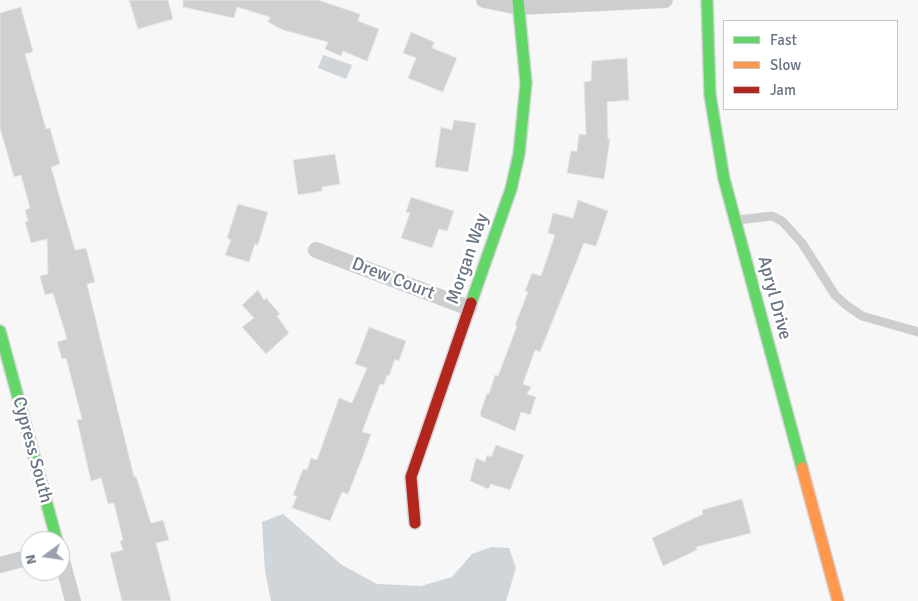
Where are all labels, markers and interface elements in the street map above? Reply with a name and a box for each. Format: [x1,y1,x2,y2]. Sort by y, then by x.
legend [723,20,898,110]
text: Fast [770,31,797,49]
text: Slow [770,56,801,74]
text: Jam [770,81,796,99]
street label: Morgan Way [442,211,494,307]
street label: Drew Court [349,253,437,305]
street label: Apryl Drive [752,254,796,342]
street label: Cypress South [7,395,57,505]
north arrow [20,531,70,581]
text: N [22,553,40,566]

